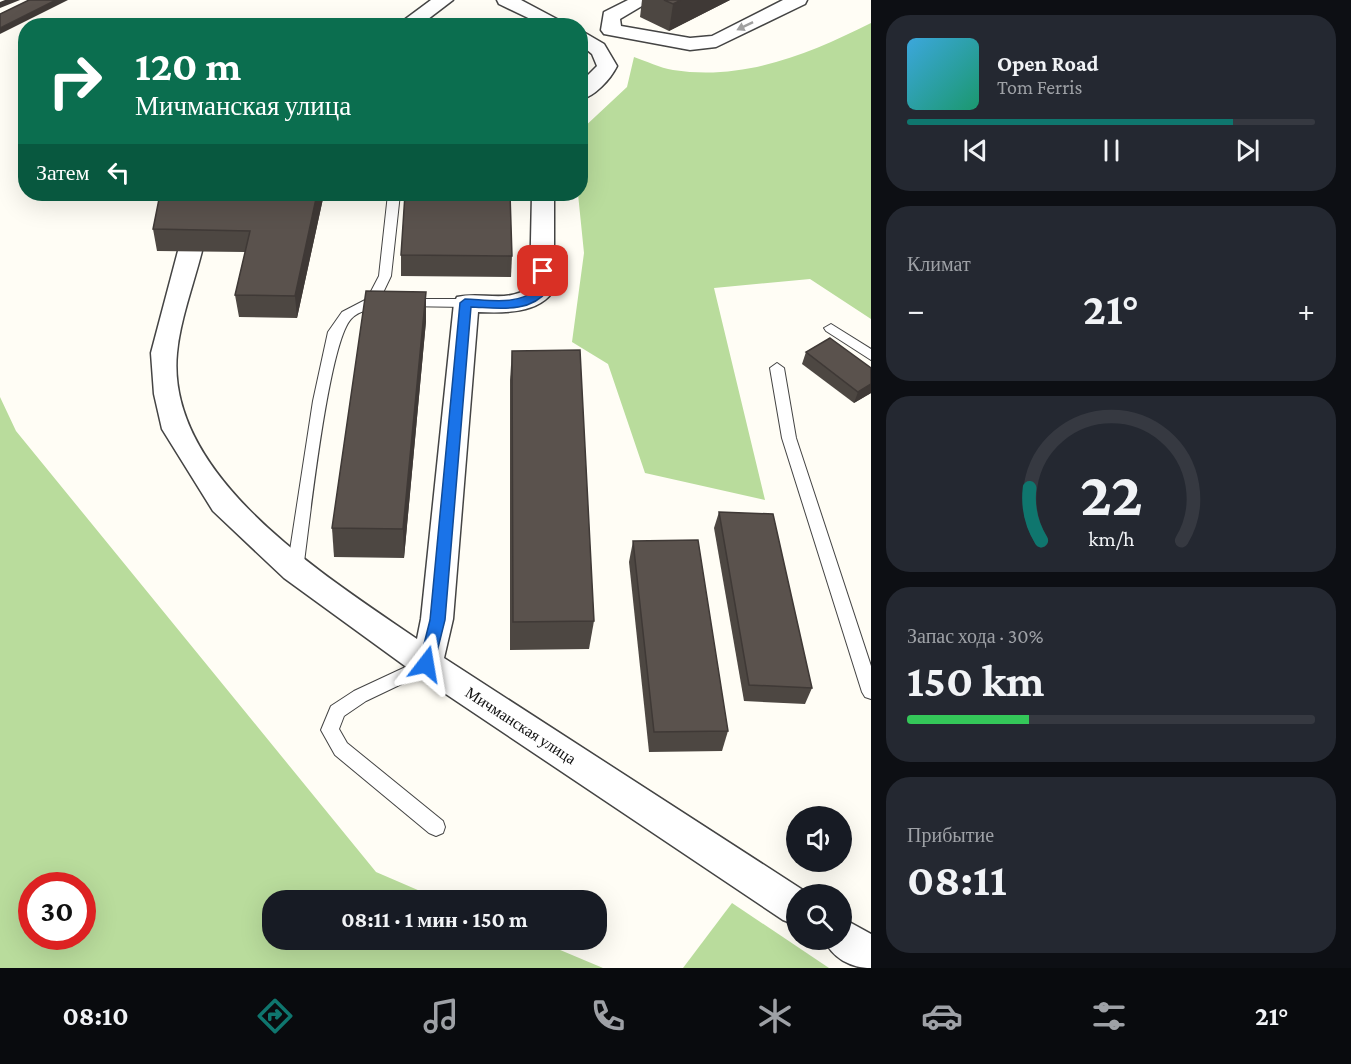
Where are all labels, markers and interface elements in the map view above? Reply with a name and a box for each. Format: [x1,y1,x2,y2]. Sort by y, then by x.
one-way arrow [737,21,754,31]
icon: right [36,42,114,120]
text: 120 m [135,42,241,89]
text: Open Road [997,51,1099,76]
text: Tom Ferris [997,76,1082,98]
text: Мичманская улица [135,91,351,121]
icon: previous [959,134,992,167]
icon: pause [1095,134,1128,167]
icon: next [1231,134,1264,167]
icon: left [102,156,135,189]
text: Затем [36,160,90,185]
pin [517,245,568,296]
text: Климат [907,253,971,275]
icon: arrive [526,254,559,287]
text: 21° [1083,284,1139,334]
text: − [907,291,924,328]
text: + [1298,291,1315,328]
text: 22 [1080,459,1142,528]
text: km/h [1088,527,1135,551]
text: Запас хода · 30% [907,625,1043,647]
position arrow [394,632,458,696]
text: 150 km [907,656,1044,706]
street label: Мичманская улица [462,683,579,768]
map controls [786,806,852,950]
button: sound [786,806,852,872]
text: Прибытие [907,824,994,846]
text: 08:11 [907,855,1007,905]
speed limit sign: 30 [18,872,96,950]
button: search [786,884,852,950]
text: 08:11 · 1 мин · 150 m [341,907,528,932]
icon: directions [254,995,296,1037]
icon: music [420,995,462,1037]
icon: phone [587,995,629,1037]
icon: climate [754,995,796,1037]
icon: car [921,995,963,1037]
icon: filters [1088,995,1130,1037]
text: 08:10 [62,1001,129,1031]
text: 21° [1255,1001,1289,1031]

